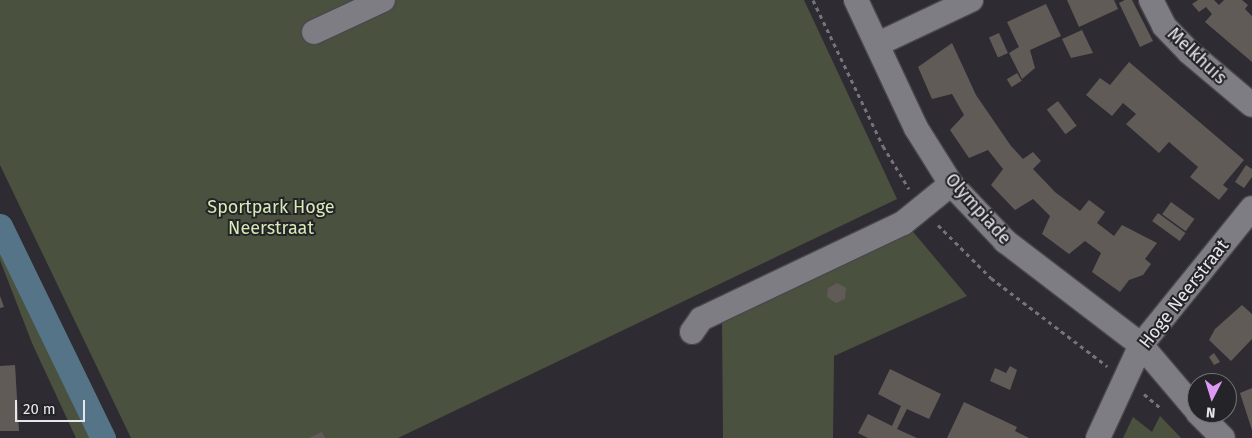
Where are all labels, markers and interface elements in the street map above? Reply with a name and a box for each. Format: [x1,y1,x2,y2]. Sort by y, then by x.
street label: Melkhuis [1163,23,1231,89]
street label: Olympiade [941,169,1015,249]
park label: Sportpark Hoge Neerstraat [207,197,335,240]
street label: Hoge Neerstraat [1135,235,1233,353]
north arrow [1187,373,1237,423]
scale bar [18,390,88,422]
text: 20 m [23,400,56,418]
text: N [1205,404,1216,421]

